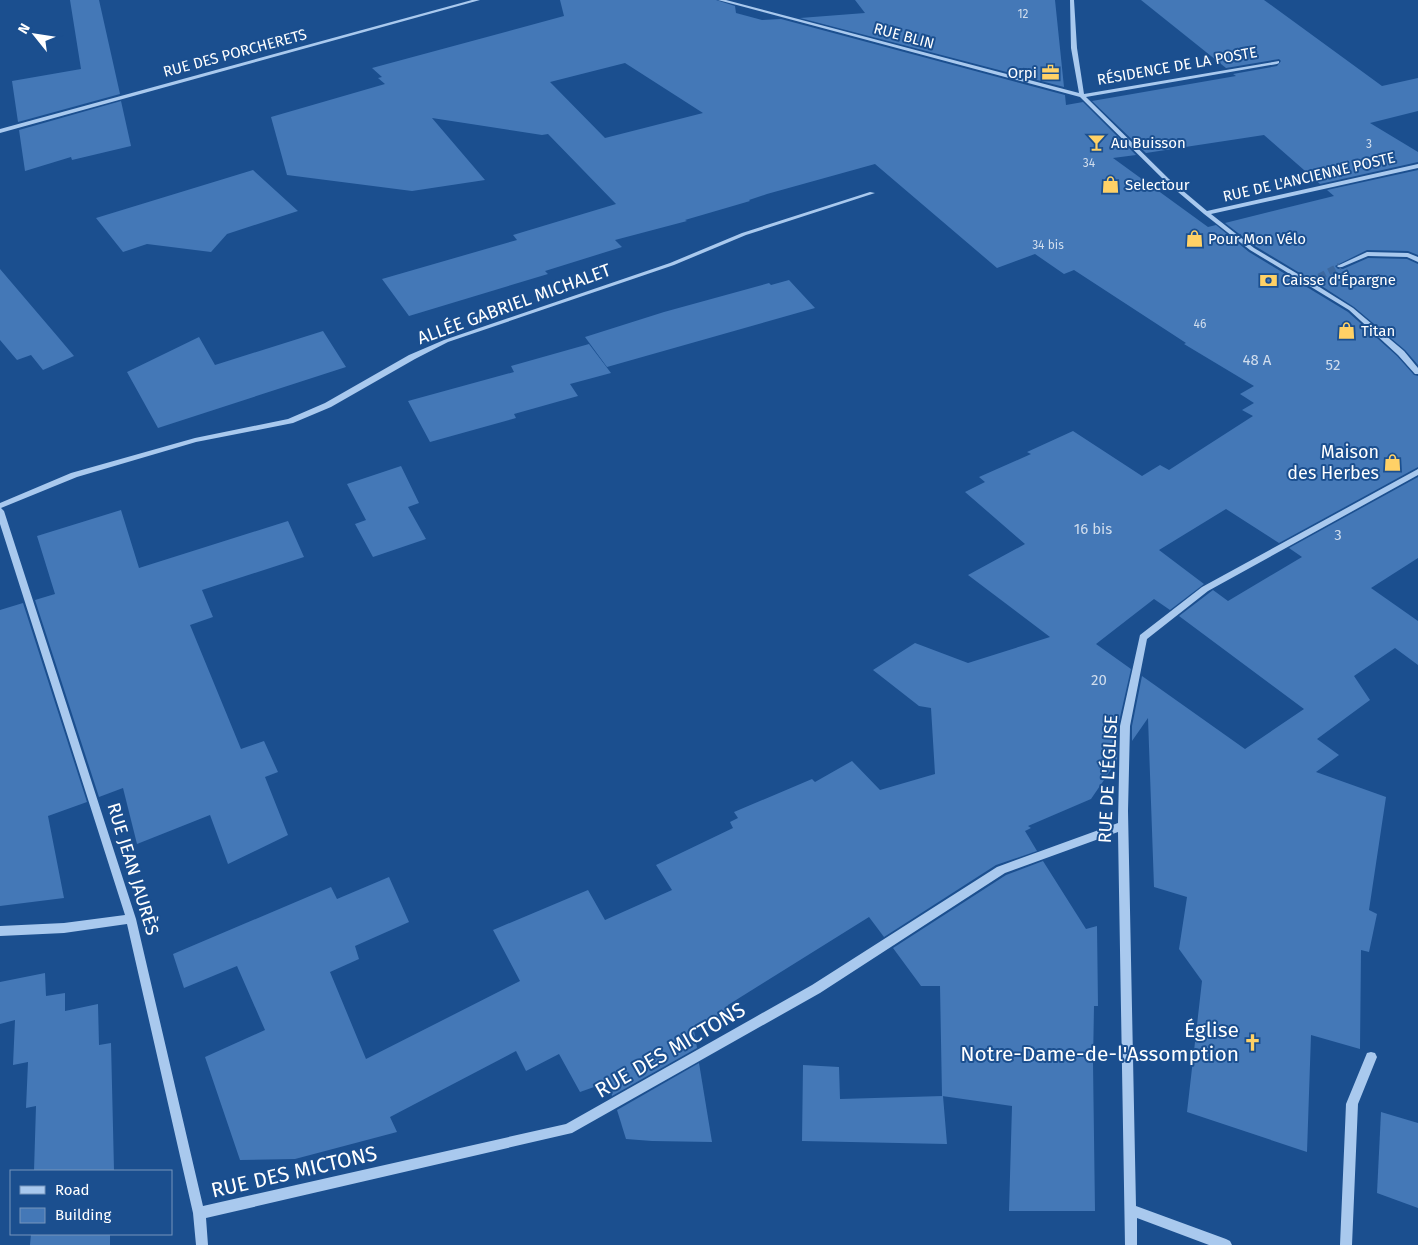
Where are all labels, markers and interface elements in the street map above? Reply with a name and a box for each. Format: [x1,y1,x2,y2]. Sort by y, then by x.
house number: 12 [1017,7,1029,21]
north arrow [10,10,60,60]
street label: RUE BLIN [872,19,936,53]
text: N [14,20,34,37]
street label: RUE DES PORCHERETS [161,25,309,81]
street label: RÉSIDENCE DE LA POSTE [1096,43,1258,89]
office icon: Orpi [1041,63,1061,83]
place label: Orpi [1008,64,1037,82]
bar icon: Au Buisson [1087,133,1107,153]
place label: Au Buisson [1111,134,1186,152]
house number: 3 [1366,137,1372,151]
street label: RUE DE L'ANCIENNE POSTE [1221,148,1397,206]
house number: 34 [1083,156,1096,170]
shop icon: Selectour [1101,175,1121,195]
place label: Selectour [1125,176,1190,194]
shop icon: Pour Mon Vélo [1184,229,1204,249]
place label: Pour Mon Vélo [1208,230,1306,248]
house number: 34 bis [1032,238,1064,252]
street label: ALLÉE GABRIEL MICHALET [414,258,614,349]
bank icon: Caisse d'Épargne [1258,270,1278,290]
place label: Caisse d'Épargne [1282,271,1396,289]
house number: 46 [1194,317,1206,331]
shop icon: Titan [1337,321,1357,341]
place label: Titan [1361,322,1395,340]
house number: 48 A [1243,351,1272,369]
house number: 52 [1326,356,1340,374]
place label: Maison des Herbes [1287,441,1379,484]
shop icon: Maison des Herbes [1383,452,1403,472]
house number: 16 bis [1074,520,1112,538]
house number: 3 [1334,526,1342,544]
house number: 20 [1091,671,1107,689]
street label: RUE DE L'ÉGLISE [1093,714,1122,844]
street label: RUE JEAN JAURÈS [102,800,165,938]
street label: RUE DES MICTONS [590,996,750,1104]
place label: Église Notre-Dame-de-l'Assomption [960,1017,1239,1067]
church icon: Église Notre-Dame-de-l'Assomption [1243,1032,1263,1052]
street label: RUE DES MICTONS [209,1140,379,1204]
legend [10,1170,172,1235]
text: Road [55,1181,90,1199]
text: Building [55,1206,111,1224]

